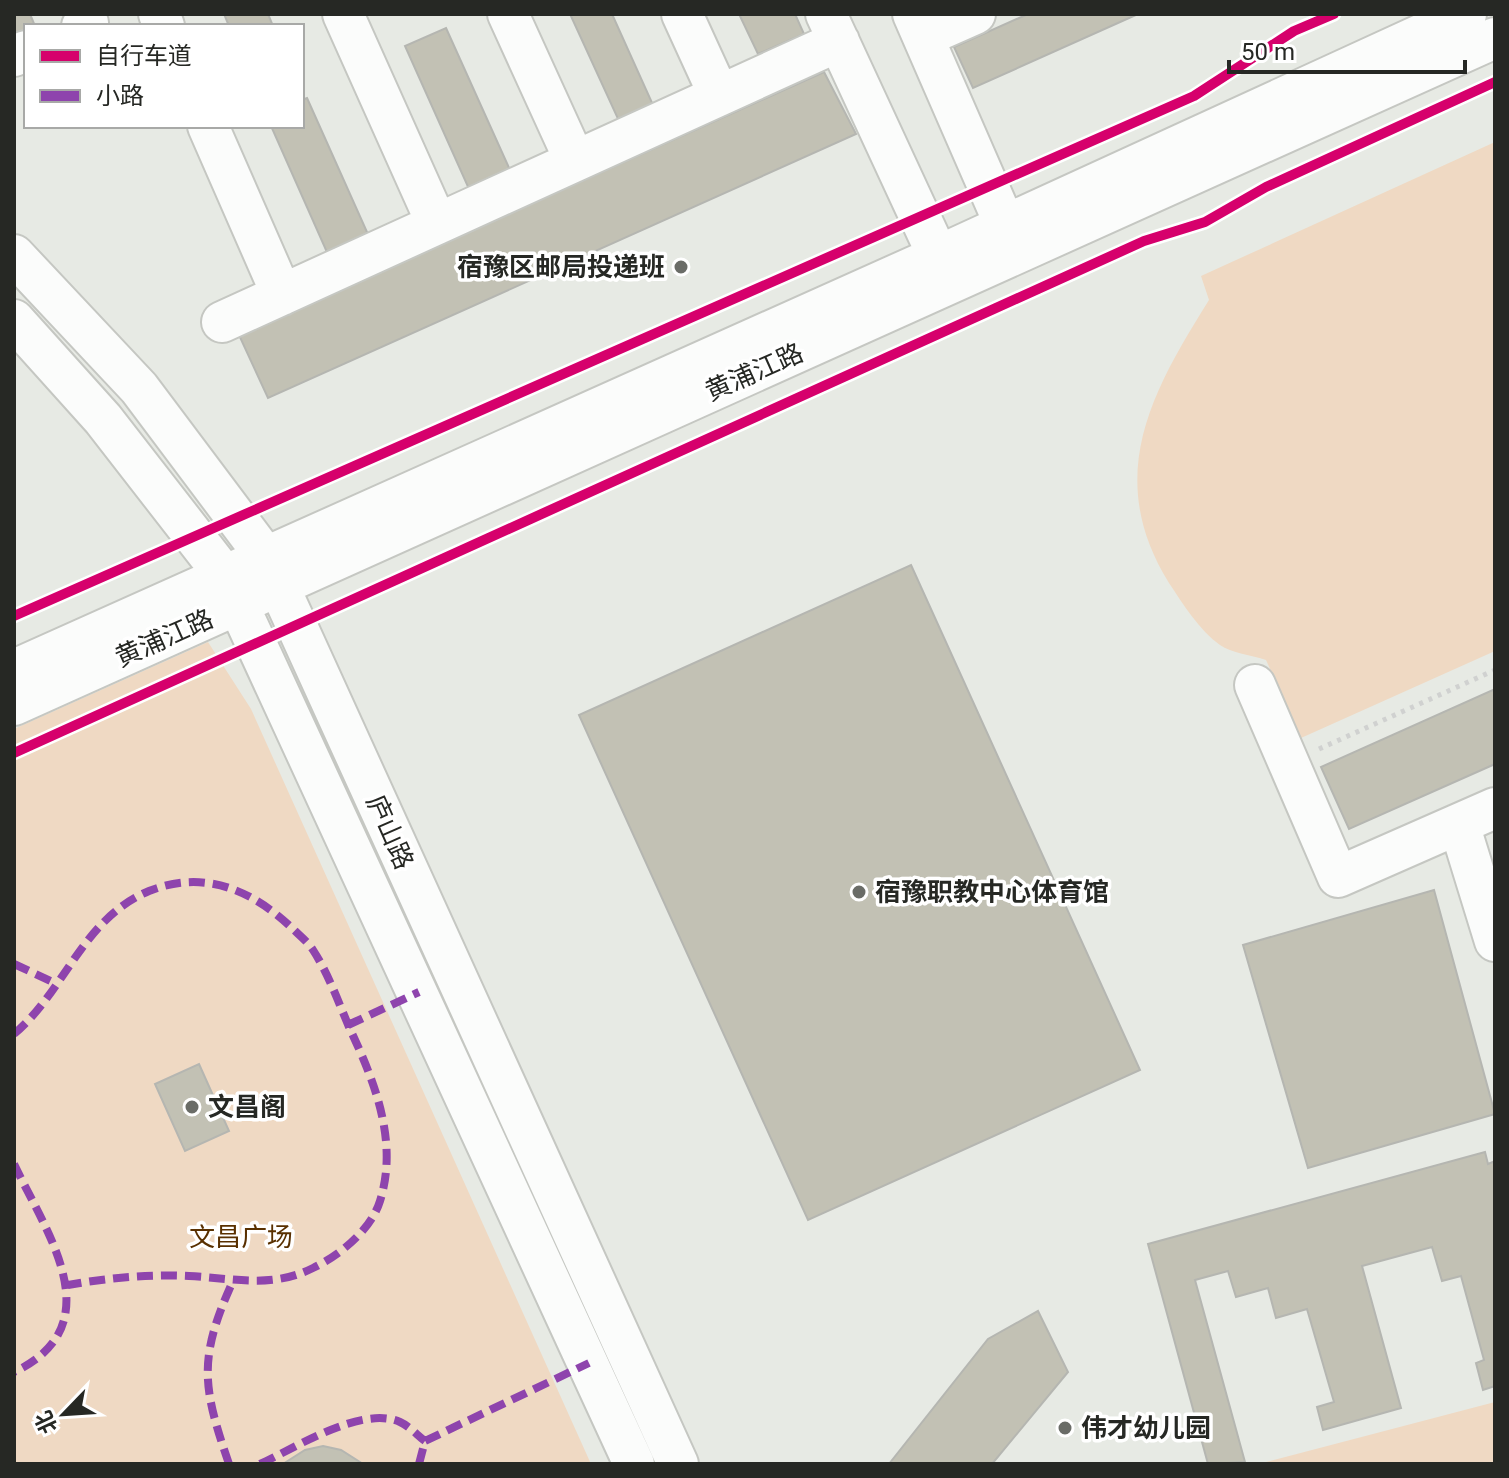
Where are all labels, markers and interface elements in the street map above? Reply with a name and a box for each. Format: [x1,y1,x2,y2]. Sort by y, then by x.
legend [24,24,304,128]
scale bar [1229,24,1465,74]
text: 50 m [1241,38,1295,66]
text: 自行车道 [96,42,192,70]
text: 小路 [96,82,144,110]
place label: 宿豫区邮局投递班 [457,252,665,282]
marker: 宿豫区邮局投递班 [672,258,690,276]
street label: 黄浦江路 [700,337,808,407]
street label: 黄浦江路 [110,603,218,673]
street label: 庐山路 [360,790,420,874]
place label: 宿豫职教中心体育馆 [875,877,1109,907]
marker: 宿豫职教中心体育馆 [850,883,868,901]
place label: 文昌阁 [208,1092,286,1122]
marker: 文昌阁 [183,1098,201,1116]
park label: 文昌广场 [189,1222,293,1252]
north arrow [24,1374,104,1454]
text: 北 [30,1407,62,1438]
place label: 伟才幼儿园 [1081,1413,1211,1443]
marker: 伟才幼儿园 [1056,1419,1074,1437]

